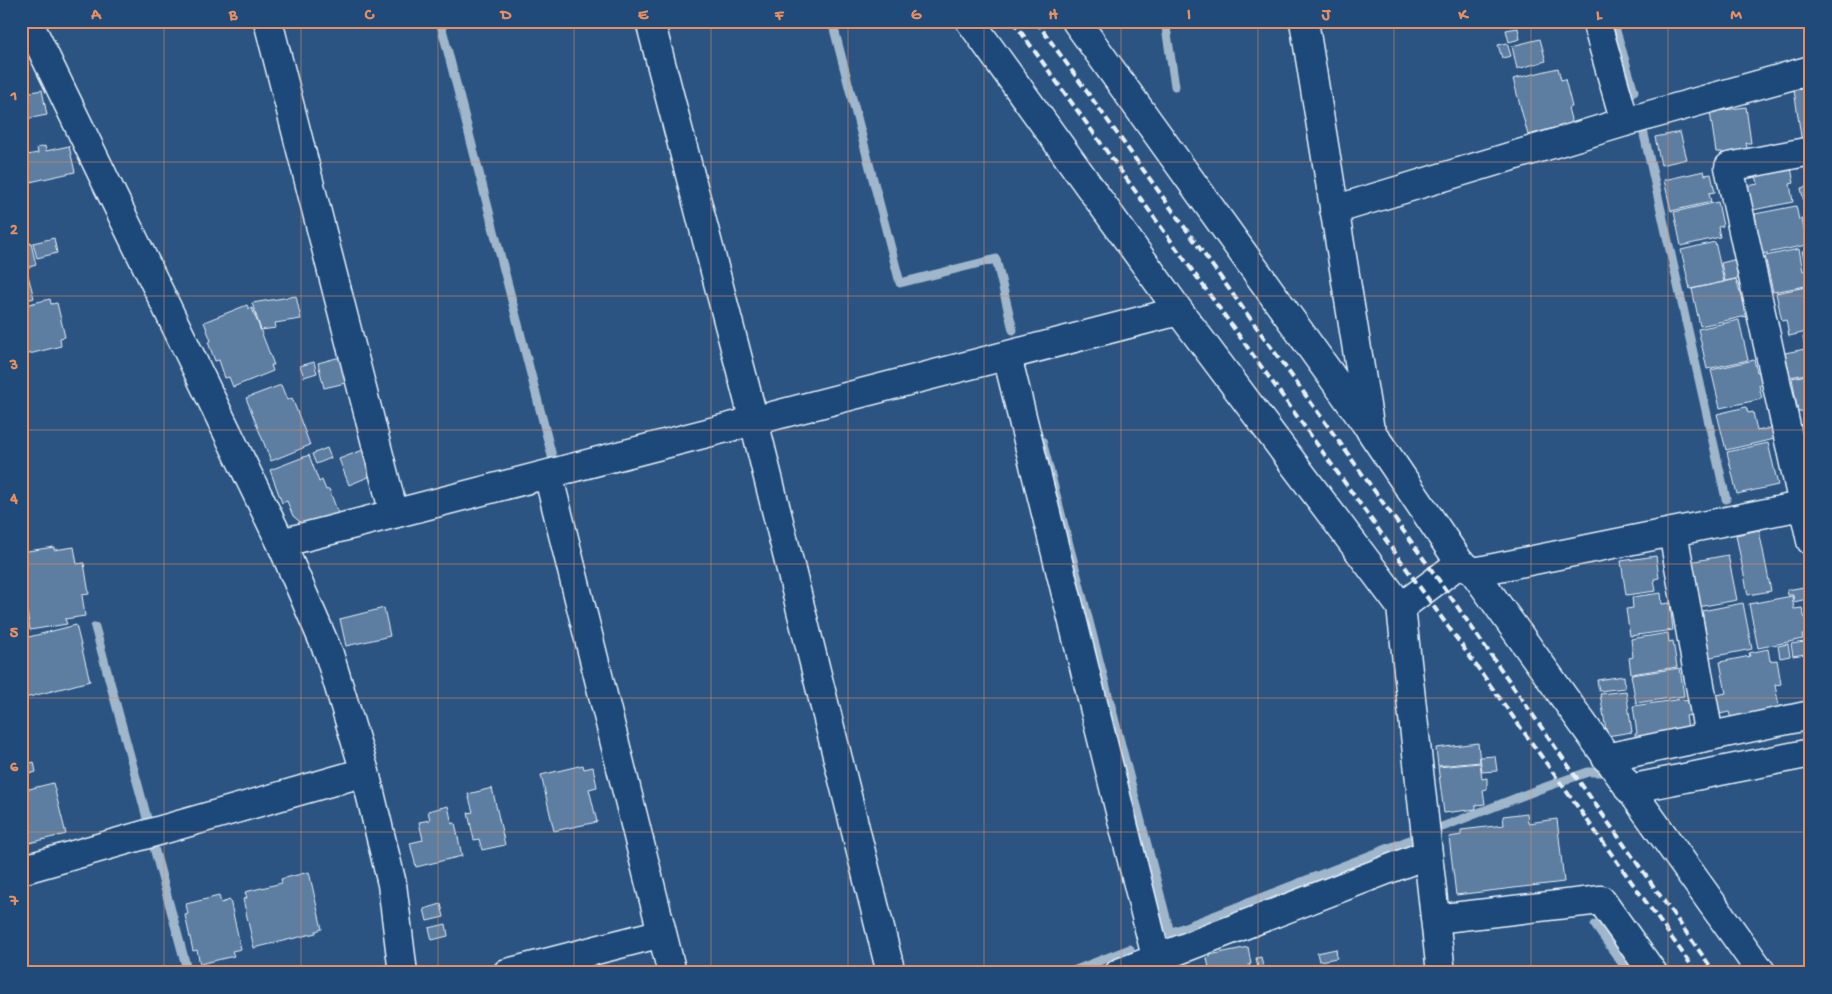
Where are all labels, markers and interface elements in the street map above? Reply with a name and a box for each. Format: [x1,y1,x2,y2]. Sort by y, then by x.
text: A [90,7,102,26]
text: B [228,7,238,26]
text: C [364,7,375,26]
text: D [499,7,512,26]
text: E [638,7,649,26]
text: F [774,7,785,26]
text: G [911,7,922,26]
text: H [1048,7,1058,26]
text: I [1187,7,1191,26]
text: J [1321,7,1332,26]
text: K [1458,7,1470,26]
text: L [1596,7,1603,26]
text: M [1730,7,1742,26]
text: 1 [10,88,17,107]
text: 2 [10,222,18,241]
text: 3 [9,357,18,376]
text: 4 [9,491,18,510]
text: 5 [10,625,19,644]
text: 6 [10,759,19,778]
text: 7 [9,893,19,912]

